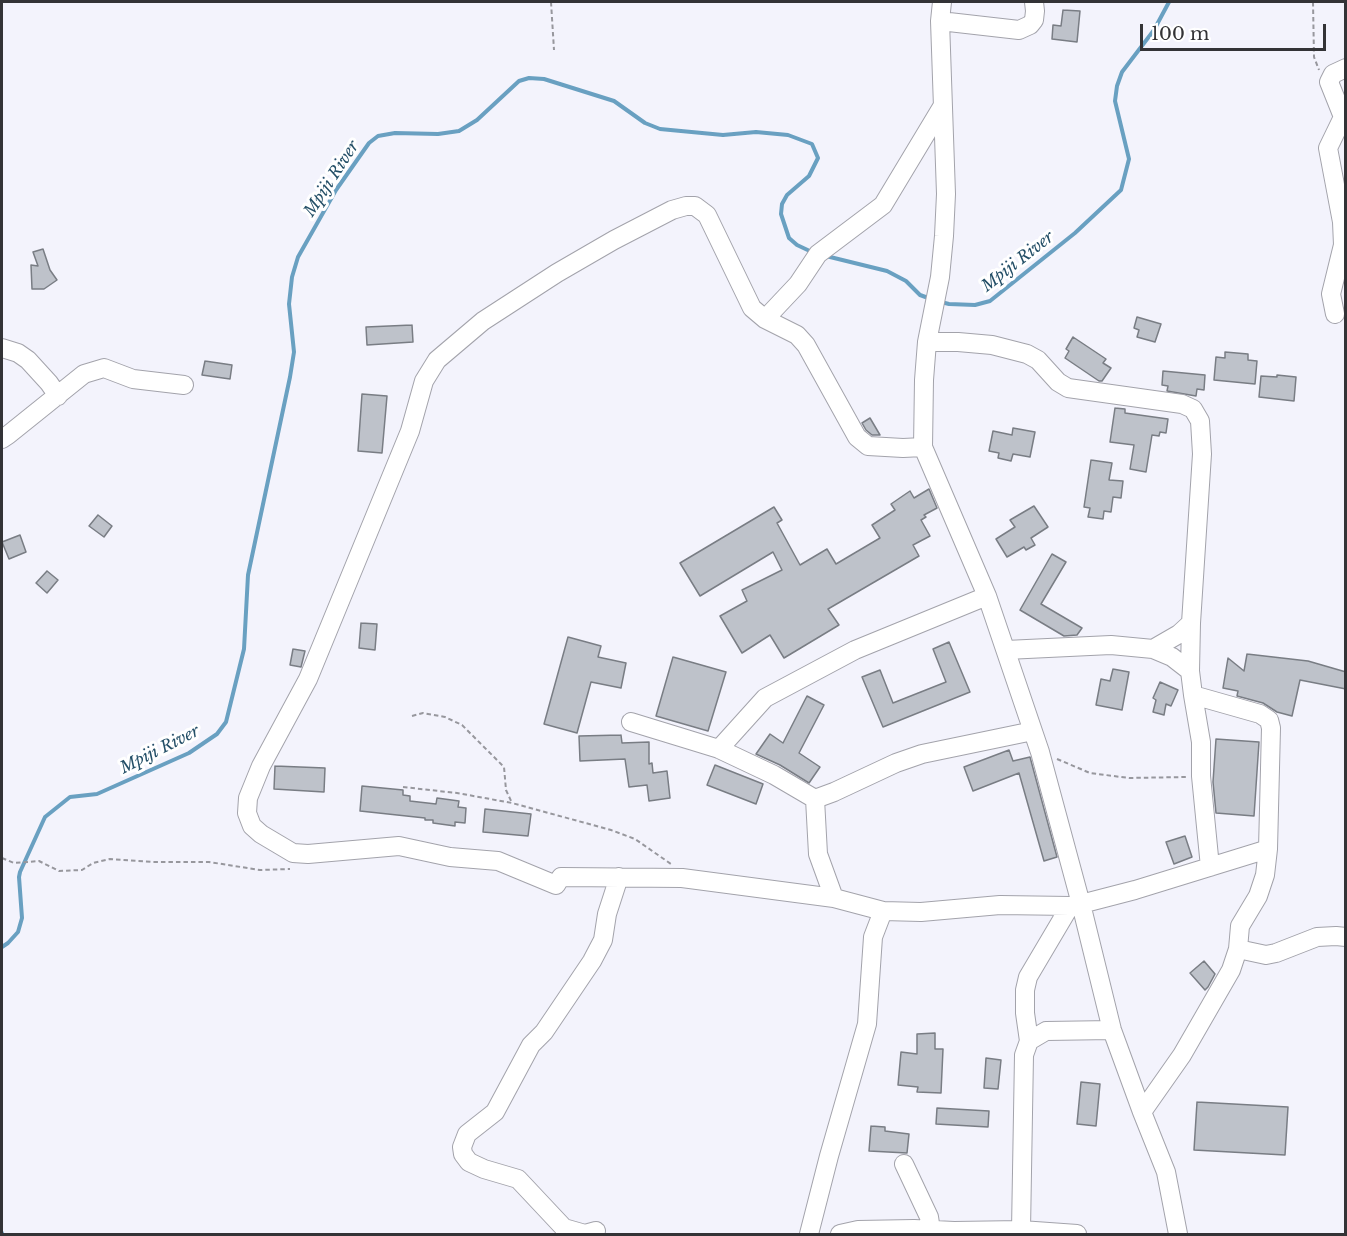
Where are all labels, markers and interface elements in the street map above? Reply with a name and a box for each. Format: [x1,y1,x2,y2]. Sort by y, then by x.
scale bar [1143,12,1329,50]
text: 100 m [1151,23,1209,45]
water label: Mpiji River [300,138,364,220]
water label: Mpiji River [978,228,1058,296]
water label: Mpiji River [117,722,203,778]

